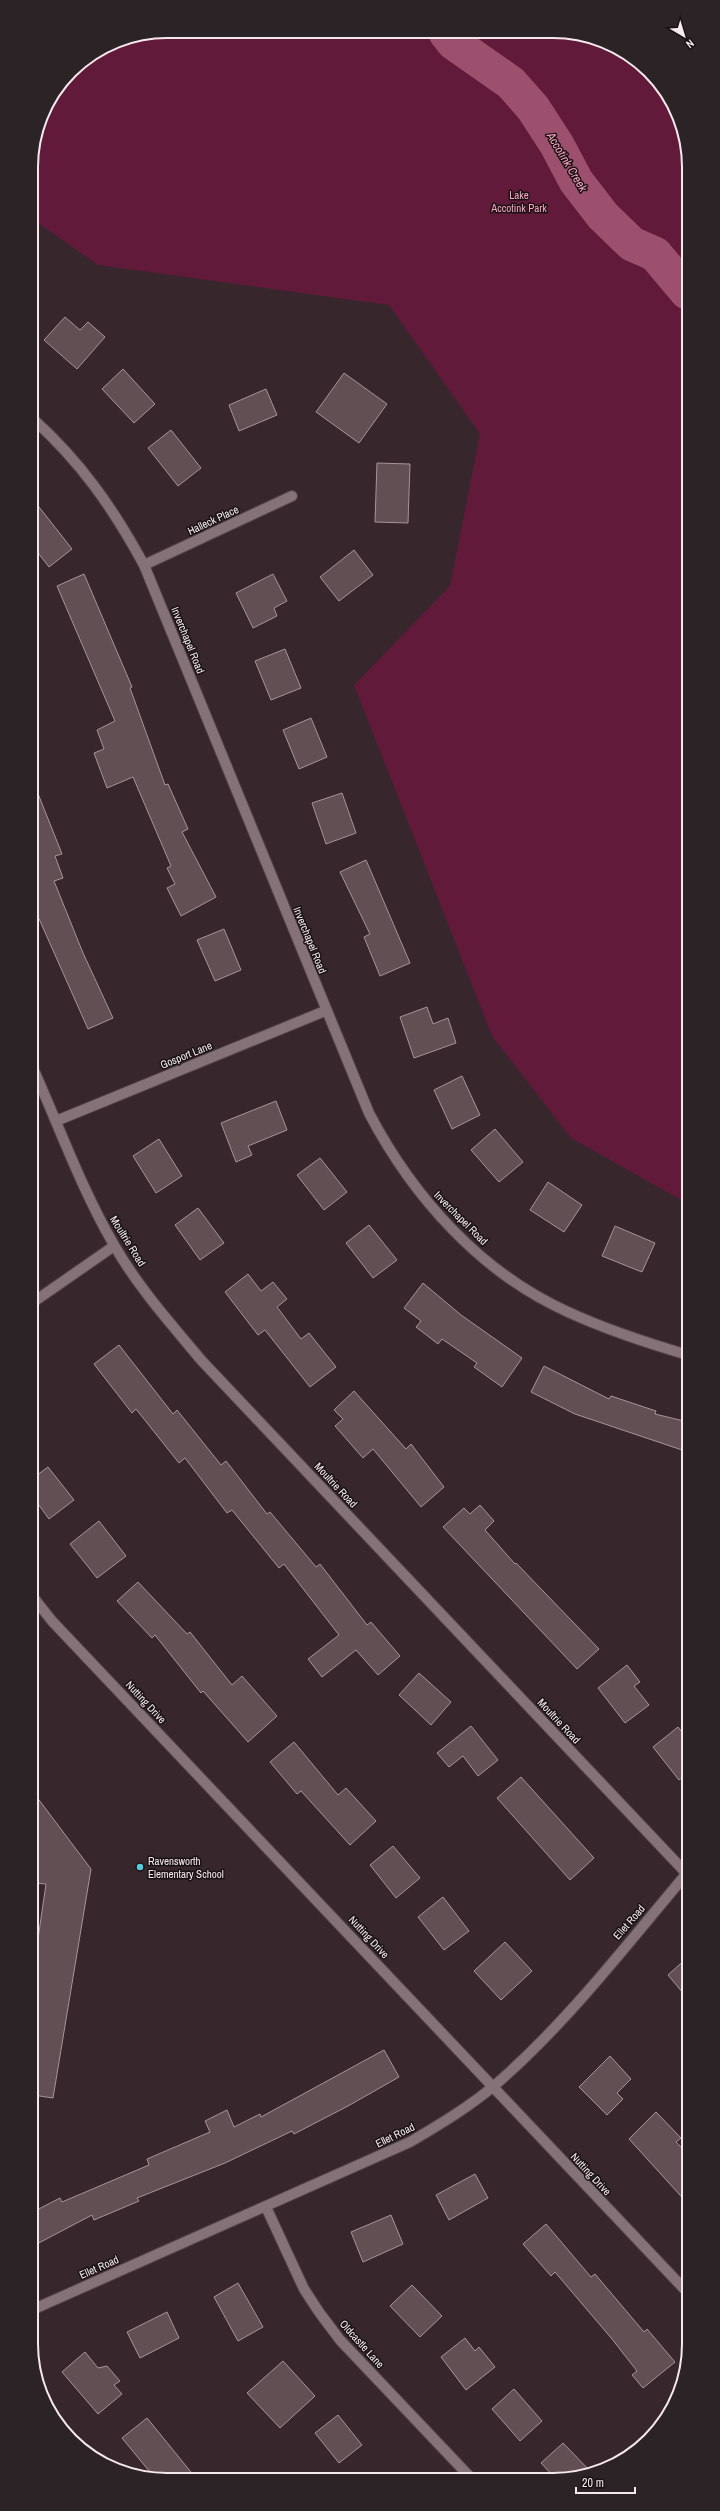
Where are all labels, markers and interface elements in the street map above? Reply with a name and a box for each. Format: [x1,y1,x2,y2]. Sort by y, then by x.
north arrow [664,16,704,56]
text: N [683,36,697,51]
water label: Accotink Creek [542,128,592,196]
park label: Lake Accotink Park [490,188,547,215]
street label: Halleck Place [185,502,241,538]
street label: Inverchapel Road [168,605,208,675]
street label: Inverchapel Road [290,905,330,975]
street label: Gosport Lane [158,1038,214,1072]
street label: Inverchapel Road [431,1188,491,1248]
street label: Moultrie Road [107,1213,149,1269]
street label: Moultrie Road [312,1460,360,1510]
street label: Nutting Drive [123,1678,169,1726]
street label: Moultrie Road [535,1696,583,1746]
place label: Ravensworth Elementary School [148,1854,224,1881]
marker: Ravensworth Elementary School [135,1862,145,1872]
street label: Ellet Road [610,1902,648,1942]
street label: Nutting Drive [346,1913,392,1961]
street label: Ellet Road [373,2120,417,2150]
street label: Nutting Drive [568,2150,614,2198]
street label: Ellet Road [77,2252,121,2282]
street label: Oldcastle Lane [337,2317,387,2371]
scale bar [576,2469,635,2495]
text: 20 m [582,2475,604,2491]

